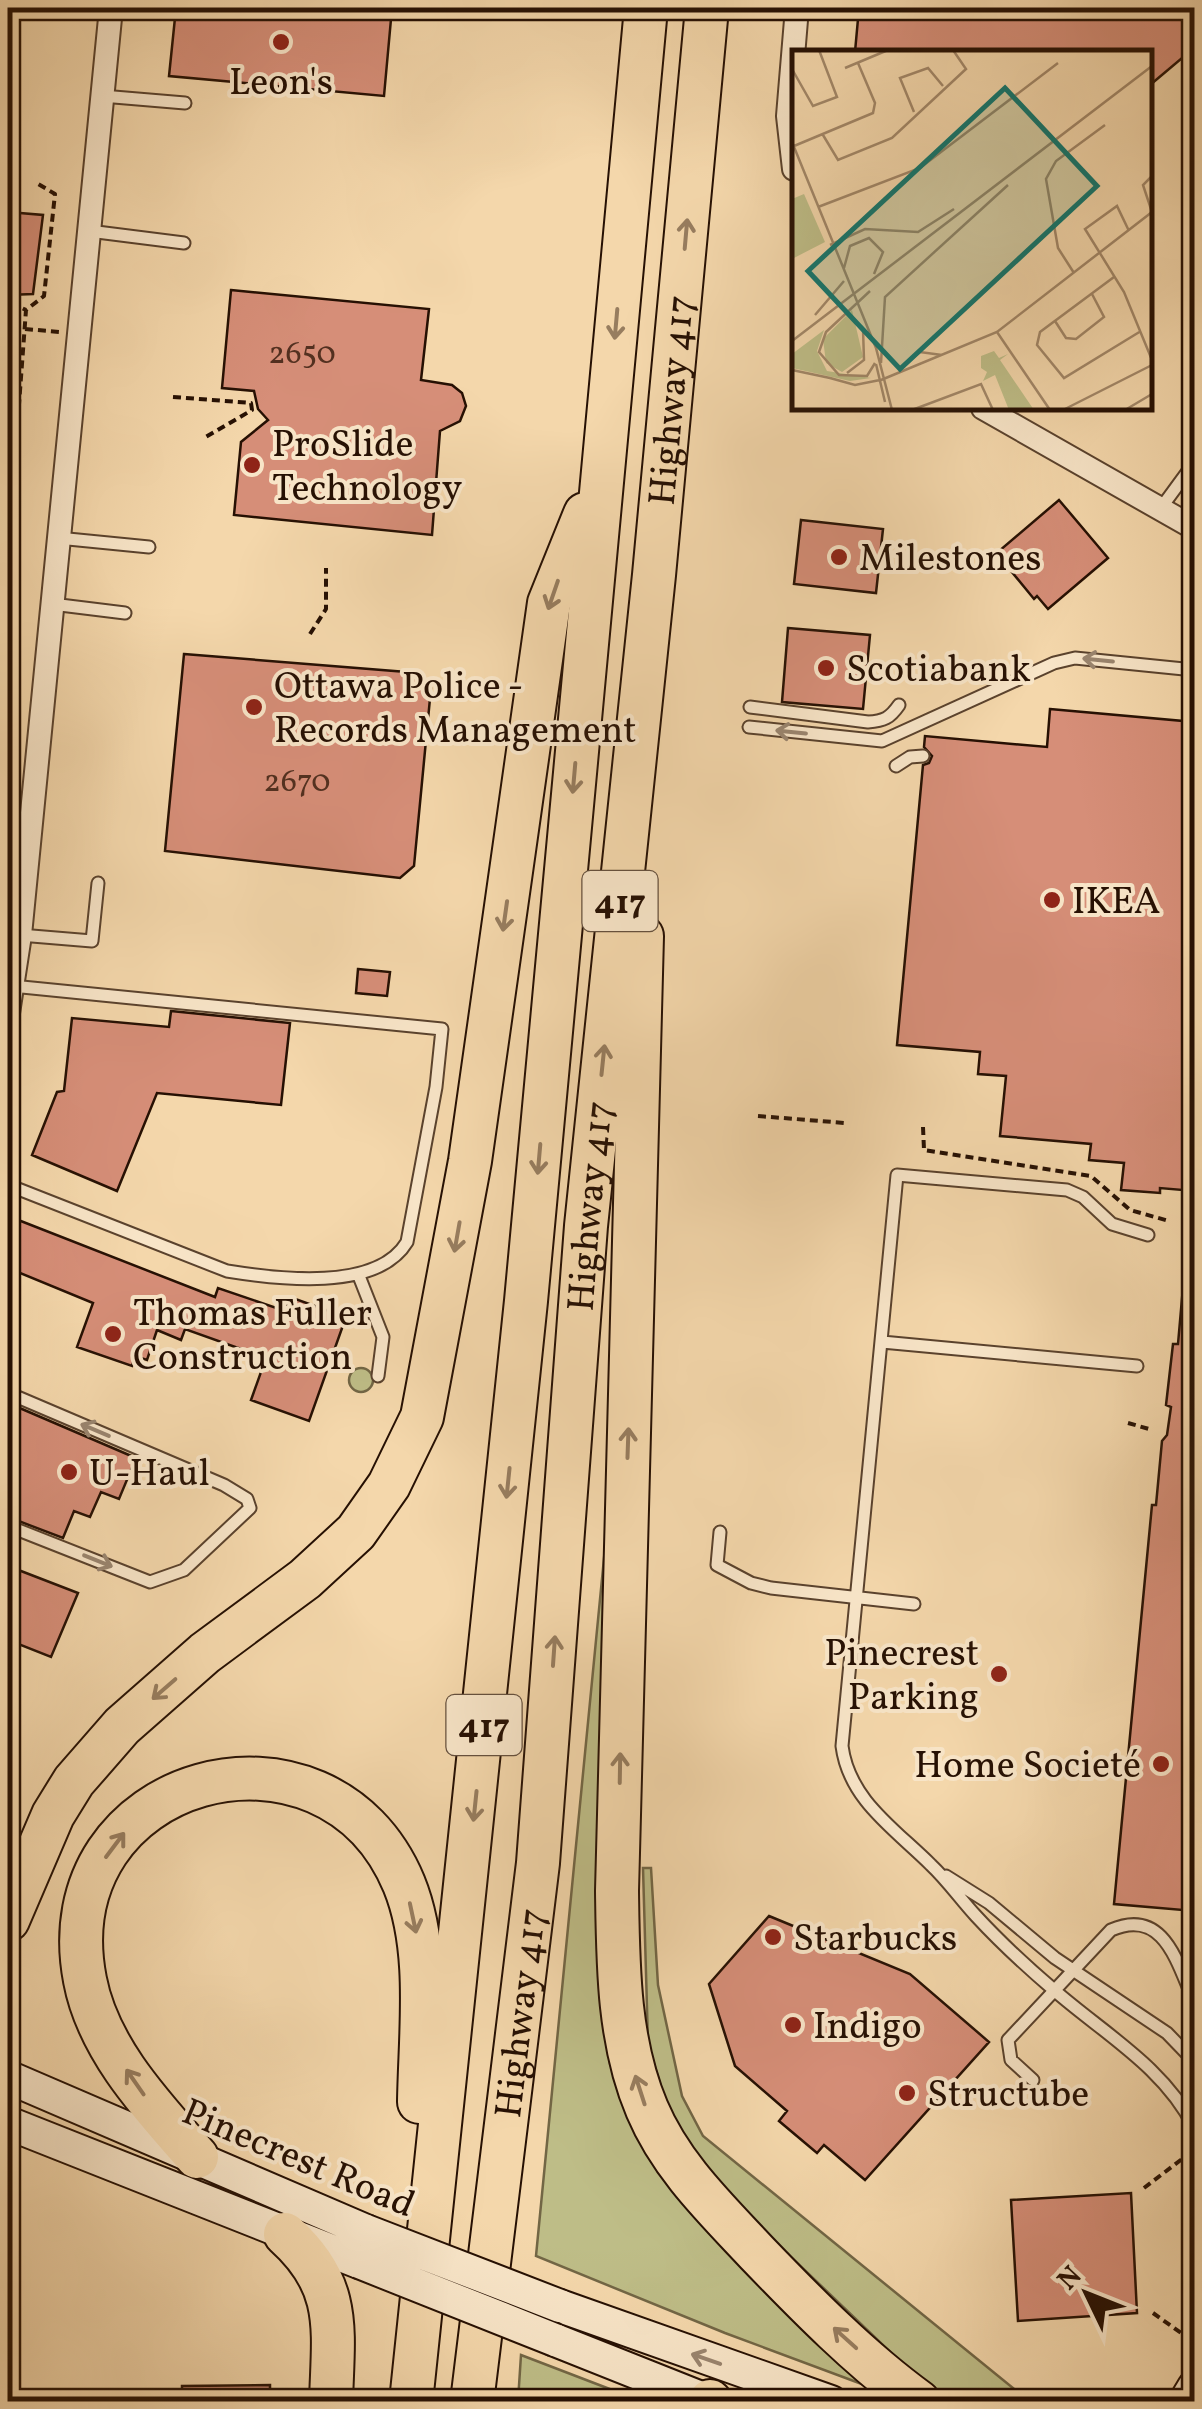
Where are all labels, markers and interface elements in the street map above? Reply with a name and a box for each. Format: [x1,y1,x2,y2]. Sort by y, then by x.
marker: Leon's [270,31,292,53]
inset map [792,50,1152,410]
place label: Leon's [229,58,333,111]
one-way arrow [676,218,695,251]
street label: Highway 417 [638,293,710,508]
one-way arrow [607,308,626,340]
house number: 2650 [268,333,336,377]
place label: ProSlide Technology [272,420,462,517]
marker: ProSlide Technology [241,454,263,476]
place label: Milestones [859,534,1042,587]
marker: Milestones [828,546,850,568]
one-way arrow [543,578,561,610]
place label: Scotiabank [846,645,1031,698]
one-way arrow [1082,650,1114,669]
marker: Scotiabank [815,657,837,679]
place label: Ottawa Police - Records Management [274,662,637,759]
marker: Ottawa Police - Records Management [243,696,265,718]
one-way arrow [775,722,807,741]
house number: 2670 [264,761,330,805]
one-way arrow [565,762,584,794]
road number: 417 [582,871,658,931]
place label: IKEA [1072,877,1160,930]
marker: IKEA [1041,889,1063,911]
one-way arrow [495,899,514,932]
one-way arrow [594,1044,613,1076]
street label: Highway 417 [557,1099,629,1313]
one-way arrow [530,1143,549,1175]
one-way arrow [447,1220,466,1253]
place label: Thomas Fuller Construction [133,1289,372,1386]
marker: Thomas Fuller Construction [102,1323,124,1345]
one-way arrow [80,1420,111,1438]
one-way arrow [618,1427,637,1459]
place label: U-Haul [89,1449,210,1502]
marker: U-Haul [58,1461,80,1483]
one-way arrow [498,1466,517,1498]
one-way arrow [82,1554,113,1572]
place label: Pinecrest Parking [824,1629,979,1726]
one-way arrow [545,1635,564,1667]
marker: Pinecrest Parking [988,1663,1010,1685]
one-way arrow [152,1677,177,1700]
road number: 417 [446,1695,522,1755]
place label: Home Societé [914,1741,1141,1794]
one-way arrow [610,1752,629,1784]
marker: Home Societé [1150,1753,1172,1775]
one-way arrow [466,1789,485,1822]
one-way arrow [104,1832,125,1859]
one-way arrow [405,1901,423,1933]
street label: Highway 417 [484,1906,562,2121]
place label: Starbucks [793,1914,957,1967]
marker: Starbucks [762,1926,784,1948]
place label: Indigo [813,2002,922,2055]
marker: Indigo [782,2014,804,2036]
one-way arrow [125,2069,146,2097]
place label: Structube [927,2070,1089,2123]
one-way arrow [630,2075,648,2107]
marker: Structube [896,2082,918,2104]
street label: Pinecrest Road [173,2087,422,2233]
north arrow [1037,2244,1137,2344]
text: N [1049,2258,1092,2299]
one-way arrow [833,2327,858,2350]
one-way arrow [691,2349,722,2367]

